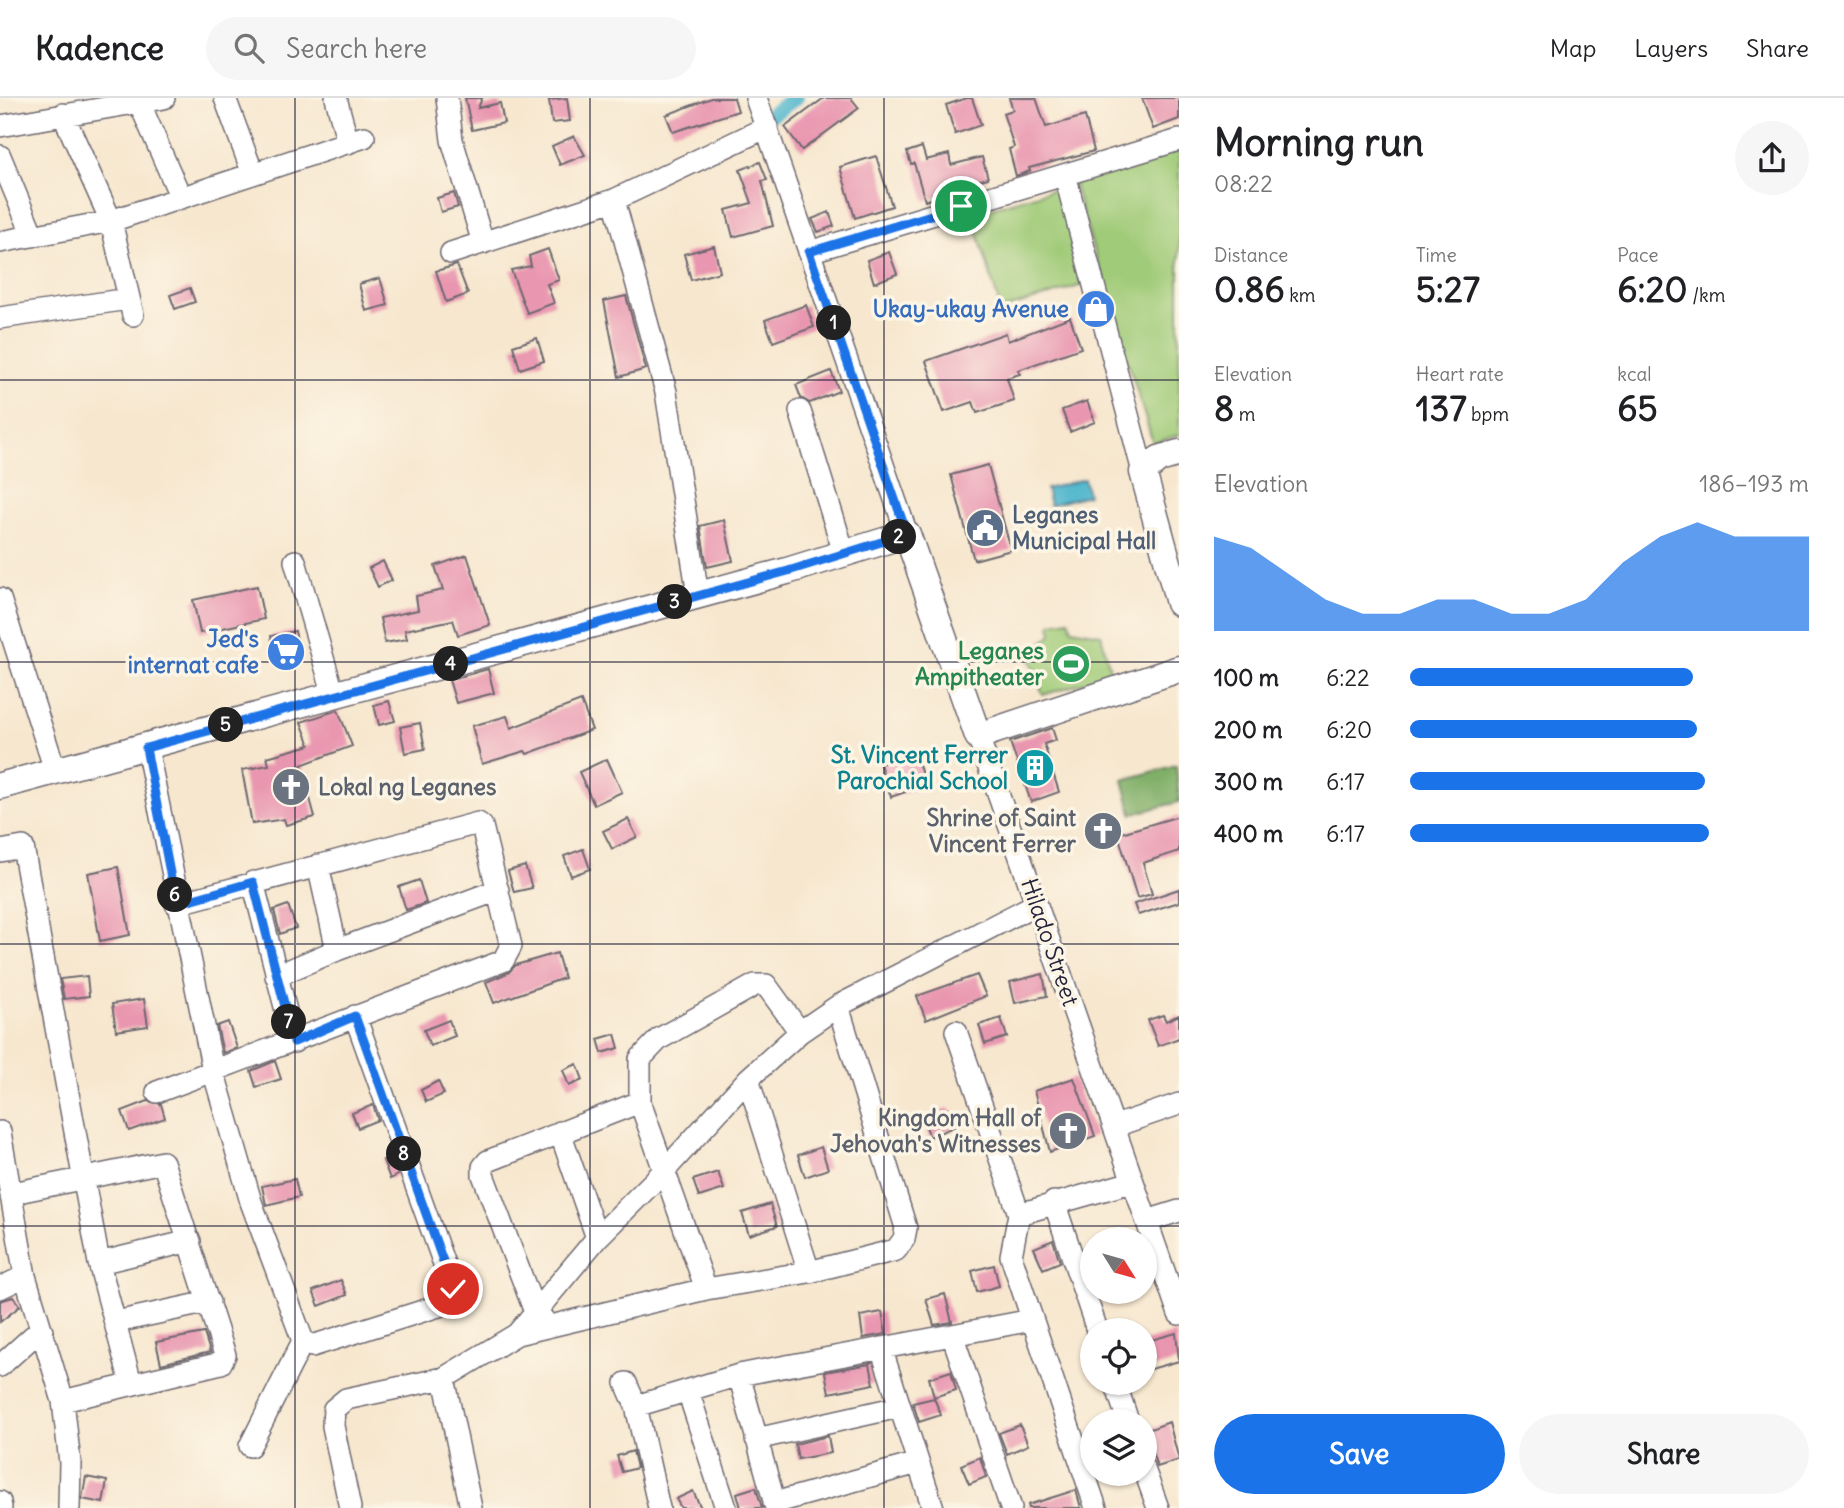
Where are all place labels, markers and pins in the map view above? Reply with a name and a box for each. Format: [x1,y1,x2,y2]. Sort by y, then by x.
pin [931,176,991,236]
shop icon: Ukay-ukay Avenue [1075,288,1117,330]
place label: Ukay-ukay Avenue [872,294,1069,323]
pin: 1 [816,306,852,341]
place label: Leganes Municipal Hall [1012,500,1156,555]
public building icon: Leganes Municipal Hall [964,507,1006,549]
pin: 2 [881,520,916,555]
pin: 3 [658,584,692,620]
place label: Jed's internat cafe [128,624,259,679]
supermarket icon: Jed's internat cafe [265,631,307,673]
place label: Leganes Ampitheater [915,636,1045,691]
sports icon: Leganes Ampitheater [1050,643,1092,685]
pin: 4 [434,646,468,682]
pin: 5 [208,708,244,742]
place label: St. Vincent Ferrer Parochial School [831,740,1009,795]
building icon: St. Vincent Ferrer Parochial School [1014,747,1056,789]
church icon: Lokal ng Leganes [270,766,312,808]
place label: Lokal ng Leganes [318,772,496,801]
place label: Shrine of Saint Vincent Ferrer [927,803,1077,858]
church icon: Shrine of Saint Vincent Ferrer [1082,810,1124,852]
pin: 6 [158,878,192,912]
pin: 7 [272,1004,306,1040]
place label: Kingdom Hall of Jehovah's Witnesses [830,1103,1042,1158]
church icon: Kingdom Hall of Jehovah's Witnesses [1047,1110,1089,1152]
pin: 8 [386,1136,422,1172]
pin [423,1259,483,1319]

